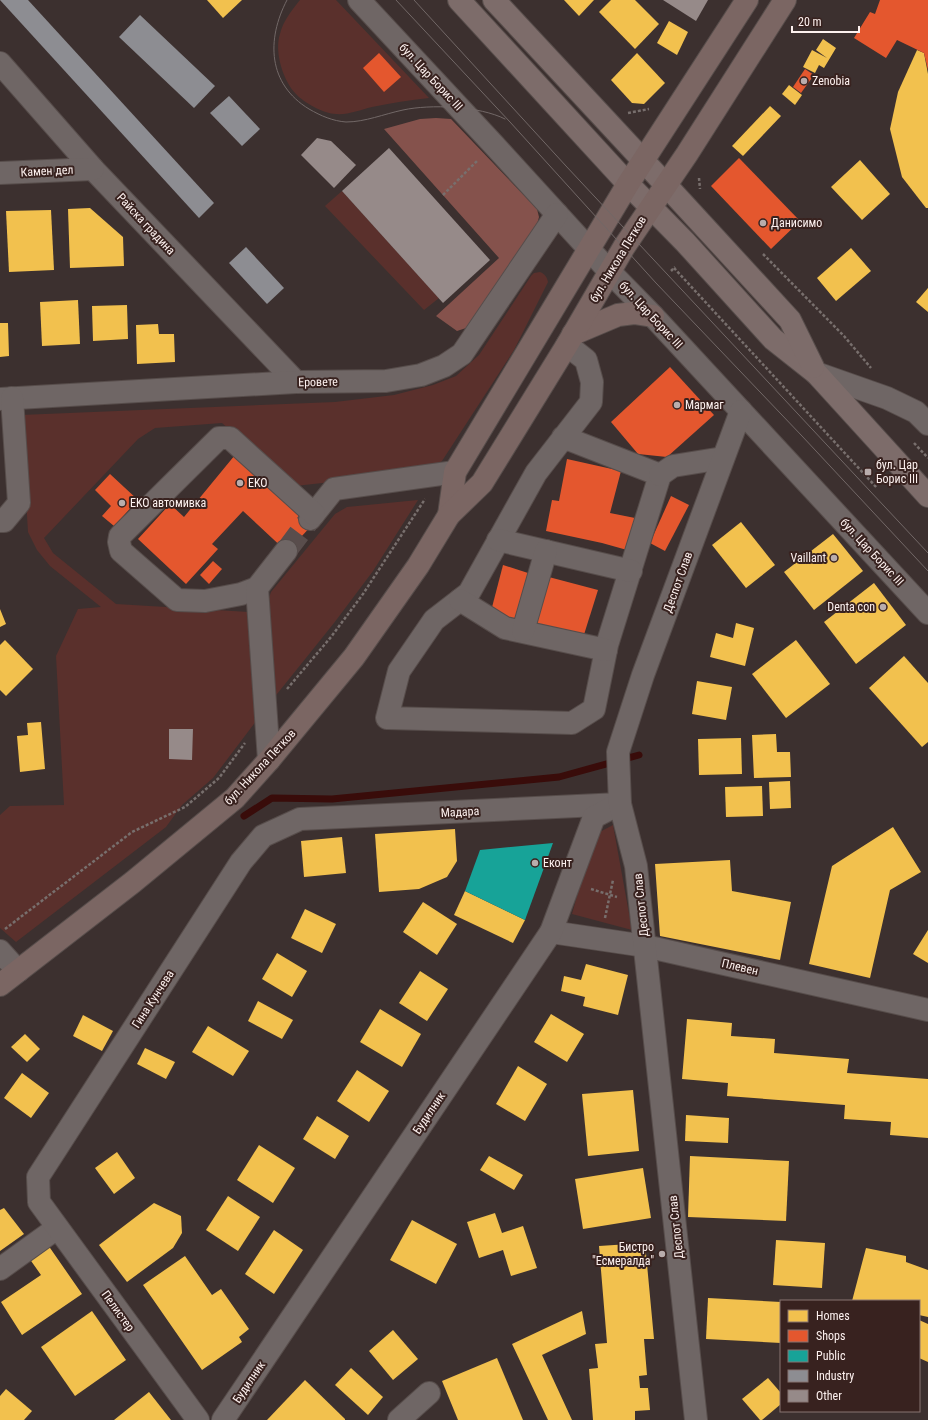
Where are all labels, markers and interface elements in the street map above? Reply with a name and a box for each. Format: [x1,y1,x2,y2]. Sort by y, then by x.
scale bar [792,8,859,34]
text: 20 m [798,15,822,29]
street label: бул. Цар Борис III [396,41,466,113]
place label: Zenobia [812,74,850,88]
marker: Zenobia [799,76,809,86]
street label: Камен дел [20,163,74,179]
street label: Райска градина [114,190,178,258]
street label: бул. Никола Петков [587,213,649,305]
place label: Данисимо [771,216,822,230]
marker: Данисимо [758,218,768,228]
street label: бул. Цар Борис III [616,279,686,351]
street label: Еровете [298,375,338,389]
place label: Мармаг [685,398,724,412]
marker: Мармаг [672,400,682,410]
place label: бул. Цар Борис ІІІ [876,458,918,486]
marker: бул. Цар Борис ІІІ [863,467,873,477]
place label: EKO [248,476,268,490]
marker: EKO [235,478,245,488]
place label: EKO автомивка [130,496,207,510]
marker: EKO автомивка [117,498,127,508]
street label: бул. Цар Борис III [837,516,907,588]
street label: Деспот Слав [661,550,695,614]
place label: Vaillant [790,551,826,565]
marker: Vaillant [829,553,839,563]
place label: Denta con [827,600,875,614]
marker: Denta con [878,602,888,612]
street label: бул. Никола Петков [221,726,299,808]
street label: Мадара [440,804,480,820]
place label: Еконт [543,856,572,870]
marker: Еконт [530,858,540,868]
street label: Деспот Слав [631,873,651,937]
street label: Плевен [720,956,760,978]
street label: Гина Кунчева [129,967,177,1031]
street label: Будилник [410,1089,448,1137]
street label: Деспот Слав [666,1195,686,1259]
place label: Бистро "Есмералда" [592,1240,654,1268]
marker: Бистро "Есмералда" [657,1249,667,1259]
street label: Пелистер [99,1288,138,1334]
legend [780,1300,920,1412]
text: Homes [816,1309,850,1323]
text: Shops [816,1329,845,1343]
text: Public [816,1349,846,1363]
street label: Будилник [230,1358,268,1406]
text: Industry [816,1369,854,1383]
text: Other [816,1389,842,1403]

